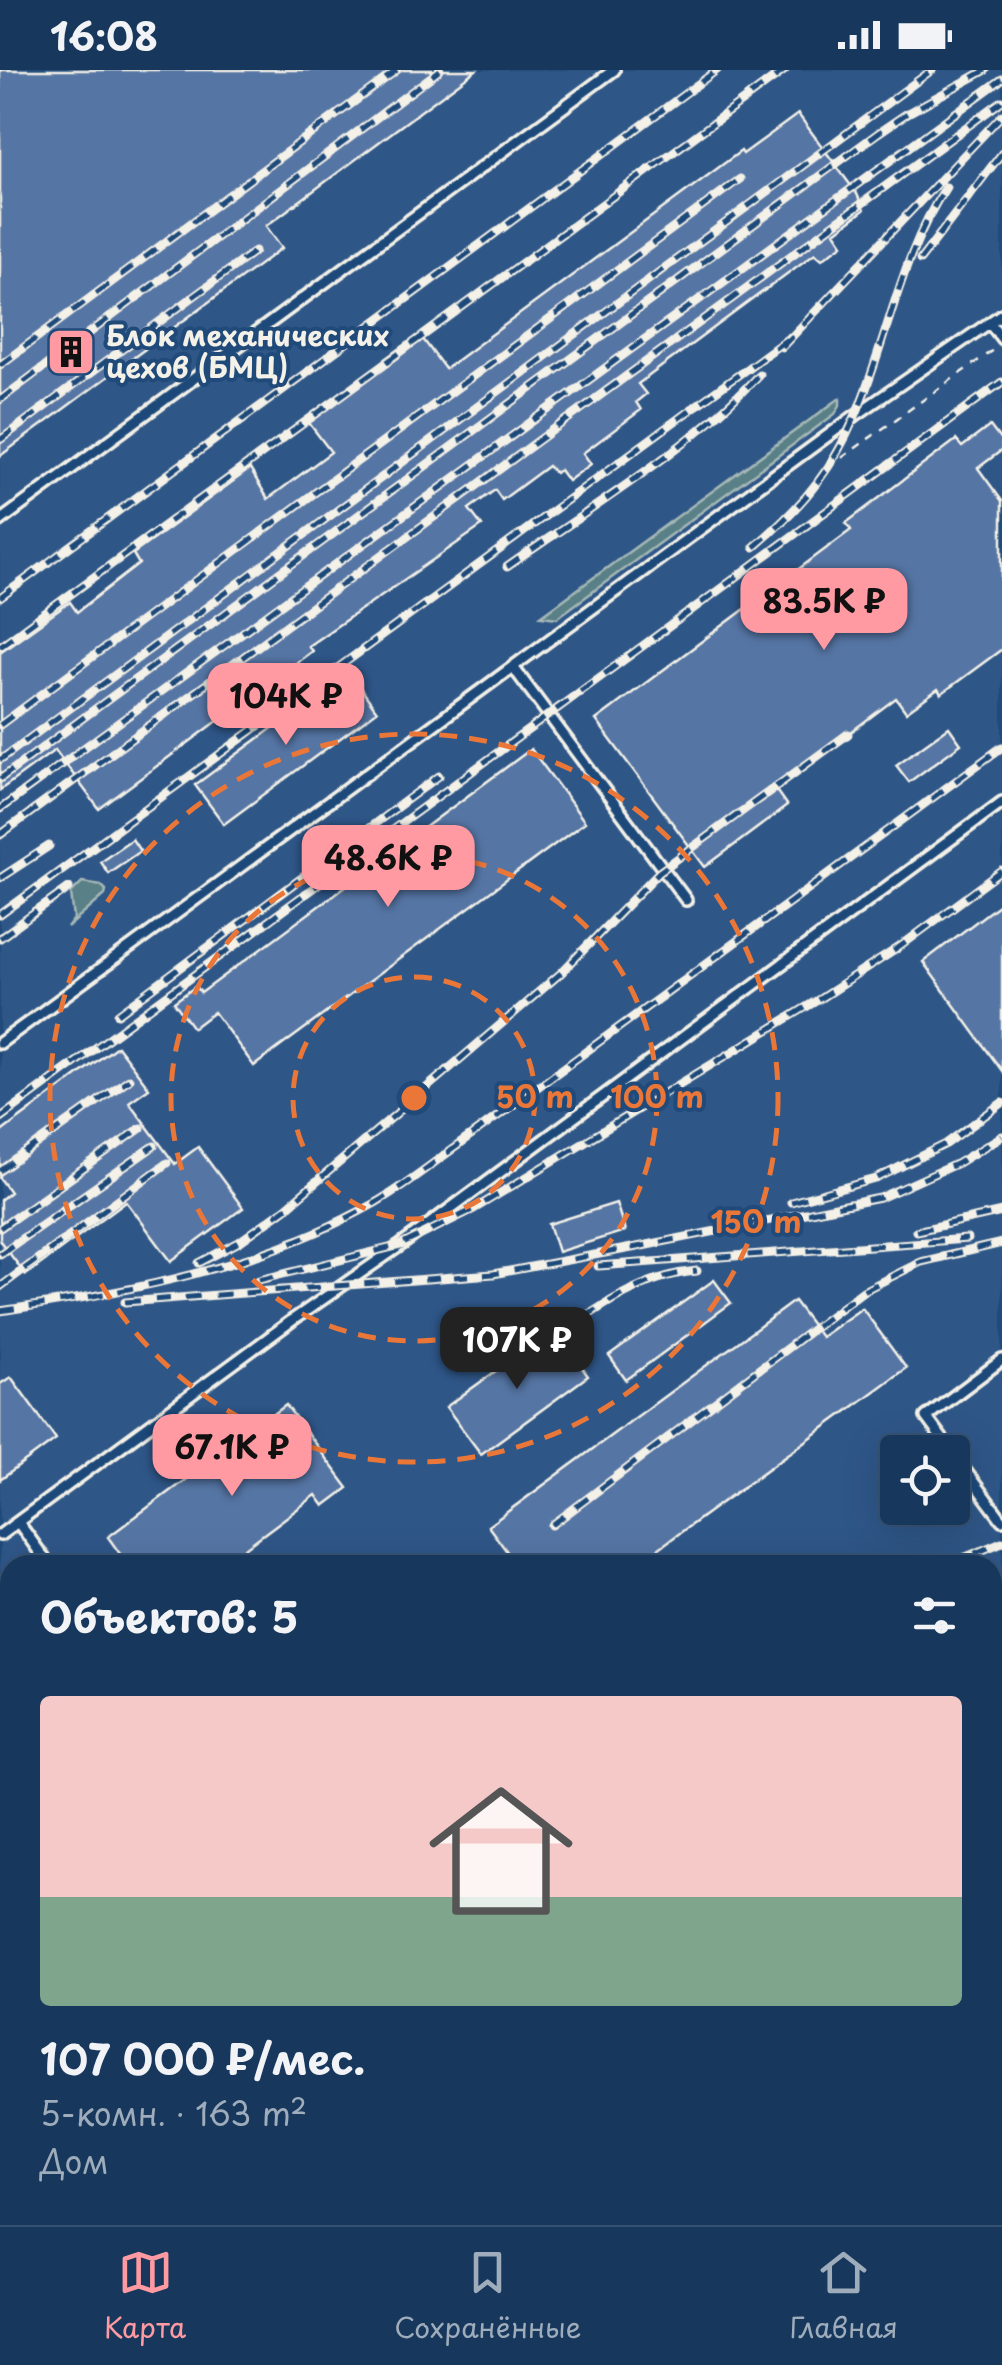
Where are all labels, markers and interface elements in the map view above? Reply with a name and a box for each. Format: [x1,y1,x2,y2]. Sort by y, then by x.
text: 16:08 [50,7,158,64]
place label: Блок механических цехов (БМЦ) [106,313,389,388]
building icon: Блок механических цехов (БМЦ) [45,326,97,378]
pin: 83.5K ₽ [732,568,916,653]
text: 83.5K ₽ [762,576,886,624]
pin: 104K ₽ [205,663,367,748]
text: 104K ₽ [229,671,343,719]
pin: 48.6K ₽ [296,825,480,910]
text: 48.6K ₽ [324,833,452,881]
text: 50 m [496,1073,574,1118]
text: 100 m [610,1073,704,1118]
centre of rings [396,1080,432,1116]
text: 150 m [711,1198,801,1243]
pin: 107K ₽ [436,1307,598,1392]
text: 107K ₽ [462,1315,572,1363]
pin: 67.1K ₽ [140,1414,324,1499]
text: 67.1K ₽ [175,1422,289,1470]
map controls [880,1435,970,1525]
button: locate [880,1435,970,1525]
text: Объектов: 5 [40,1584,299,1647]
icon: filters [907,1588,962,1643]
icon: home [411,1761,591,1941]
text: 107 000 ₽/мес. [40,2026,365,2089]
text: 5-комн. · 163 m² [40,2089,307,2137]
text: Дом [40,2137,109,2185]
tab: Карта [104,2245,186,2348]
tab: Сохранённые [394,2245,581,2348]
tab: Главная [790,2245,898,2348]

